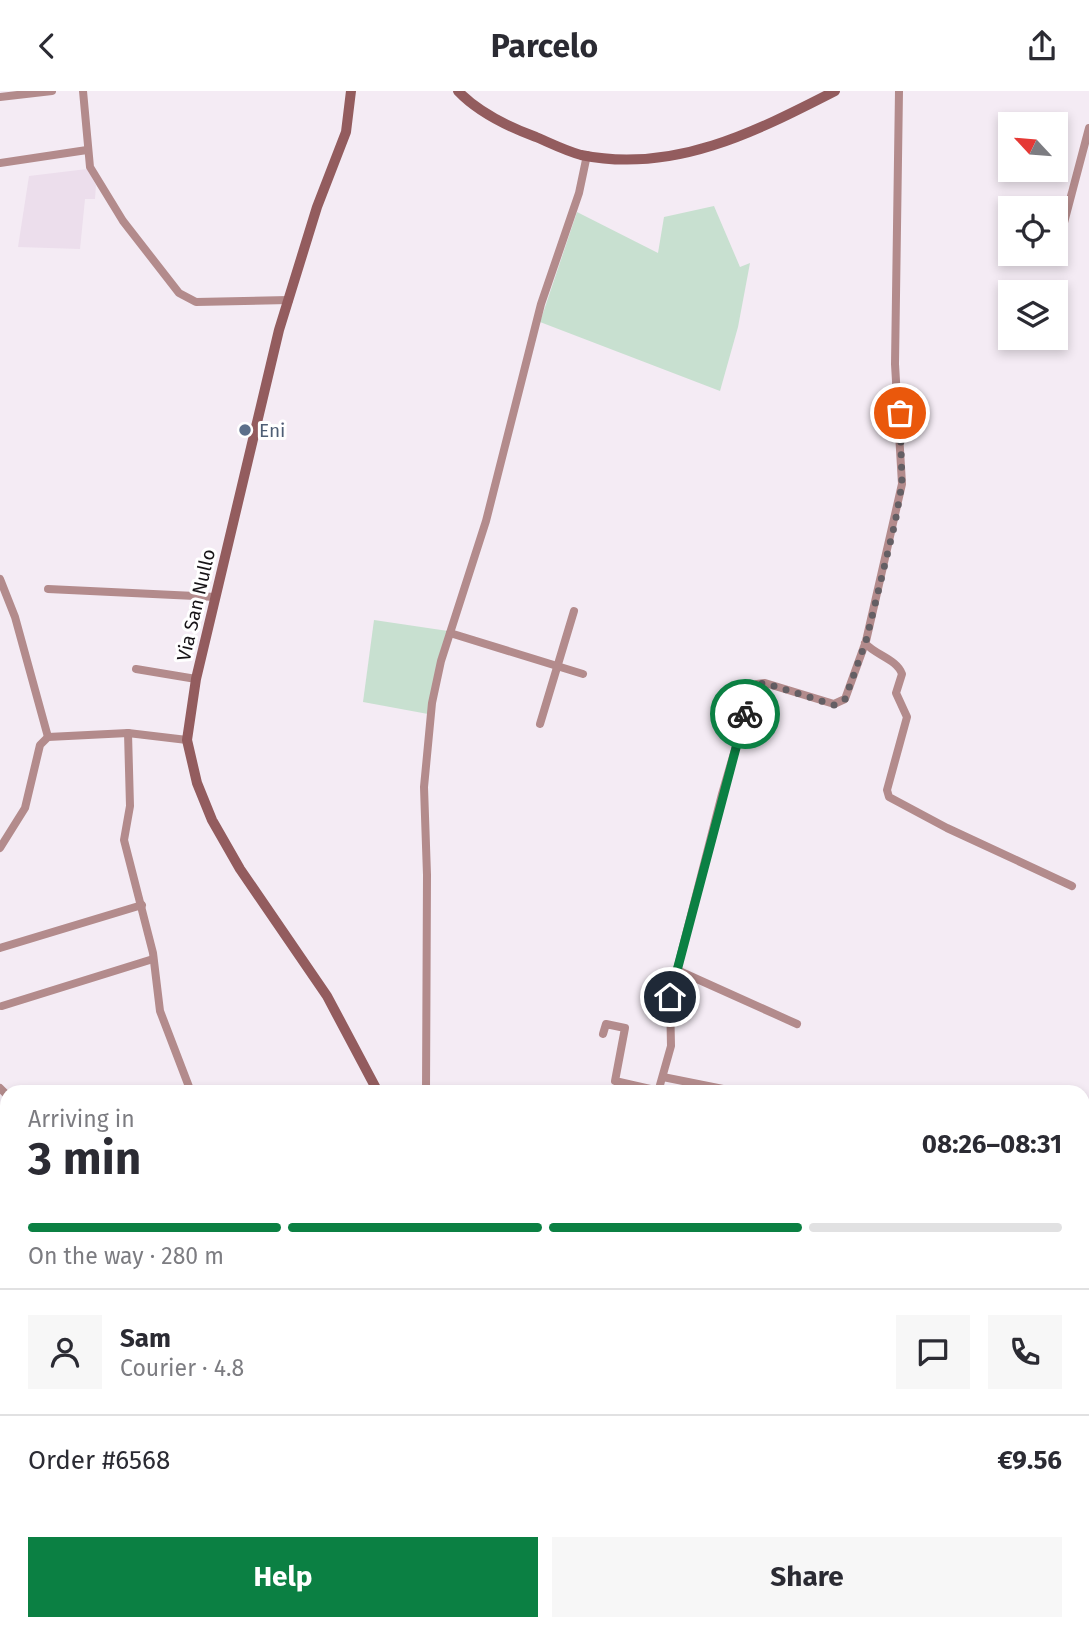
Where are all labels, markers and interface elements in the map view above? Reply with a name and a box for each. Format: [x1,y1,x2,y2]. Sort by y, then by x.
icon: back [28,27,66,65]
text: Parcelo [491,27,598,65]
icon: share [1023,27,1061,65]
north arrow [998,112,1068,182]
map controls [998,112,1068,350]
button: locate [998,196,1068,266]
button: layers [998,280,1068,350]
pin [870,383,930,443]
icon: bag [881,394,919,432]
place label: Eni [259,419,285,442]
marker: Eni [237,422,253,438]
street label: Via San Nullo [172,547,220,663]
courier [710,679,780,749]
icon: bike [726,695,764,733]
pin [640,967,700,1027]
icon: home [651,978,689,1016]
text: Arriving in [28,1105,135,1133]
text: 08:26–08:31 [922,1129,1062,1160]
text: 3 min [28,1131,141,1186]
text: On the way · 280 m [28,1242,224,1270]
button: person [28,1315,102,1389]
button: chat [896,1315,970,1389]
button: phone [988,1315,1062,1389]
text: Sam [120,1323,171,1354]
text: Courier · 4.8 [120,1354,244,1382]
text: Order #6568 [28,1445,170,1476]
text: €9.56 [997,1445,1062,1476]
button: Help [28,1537,538,1617]
button: Share [552,1537,1062,1617]

